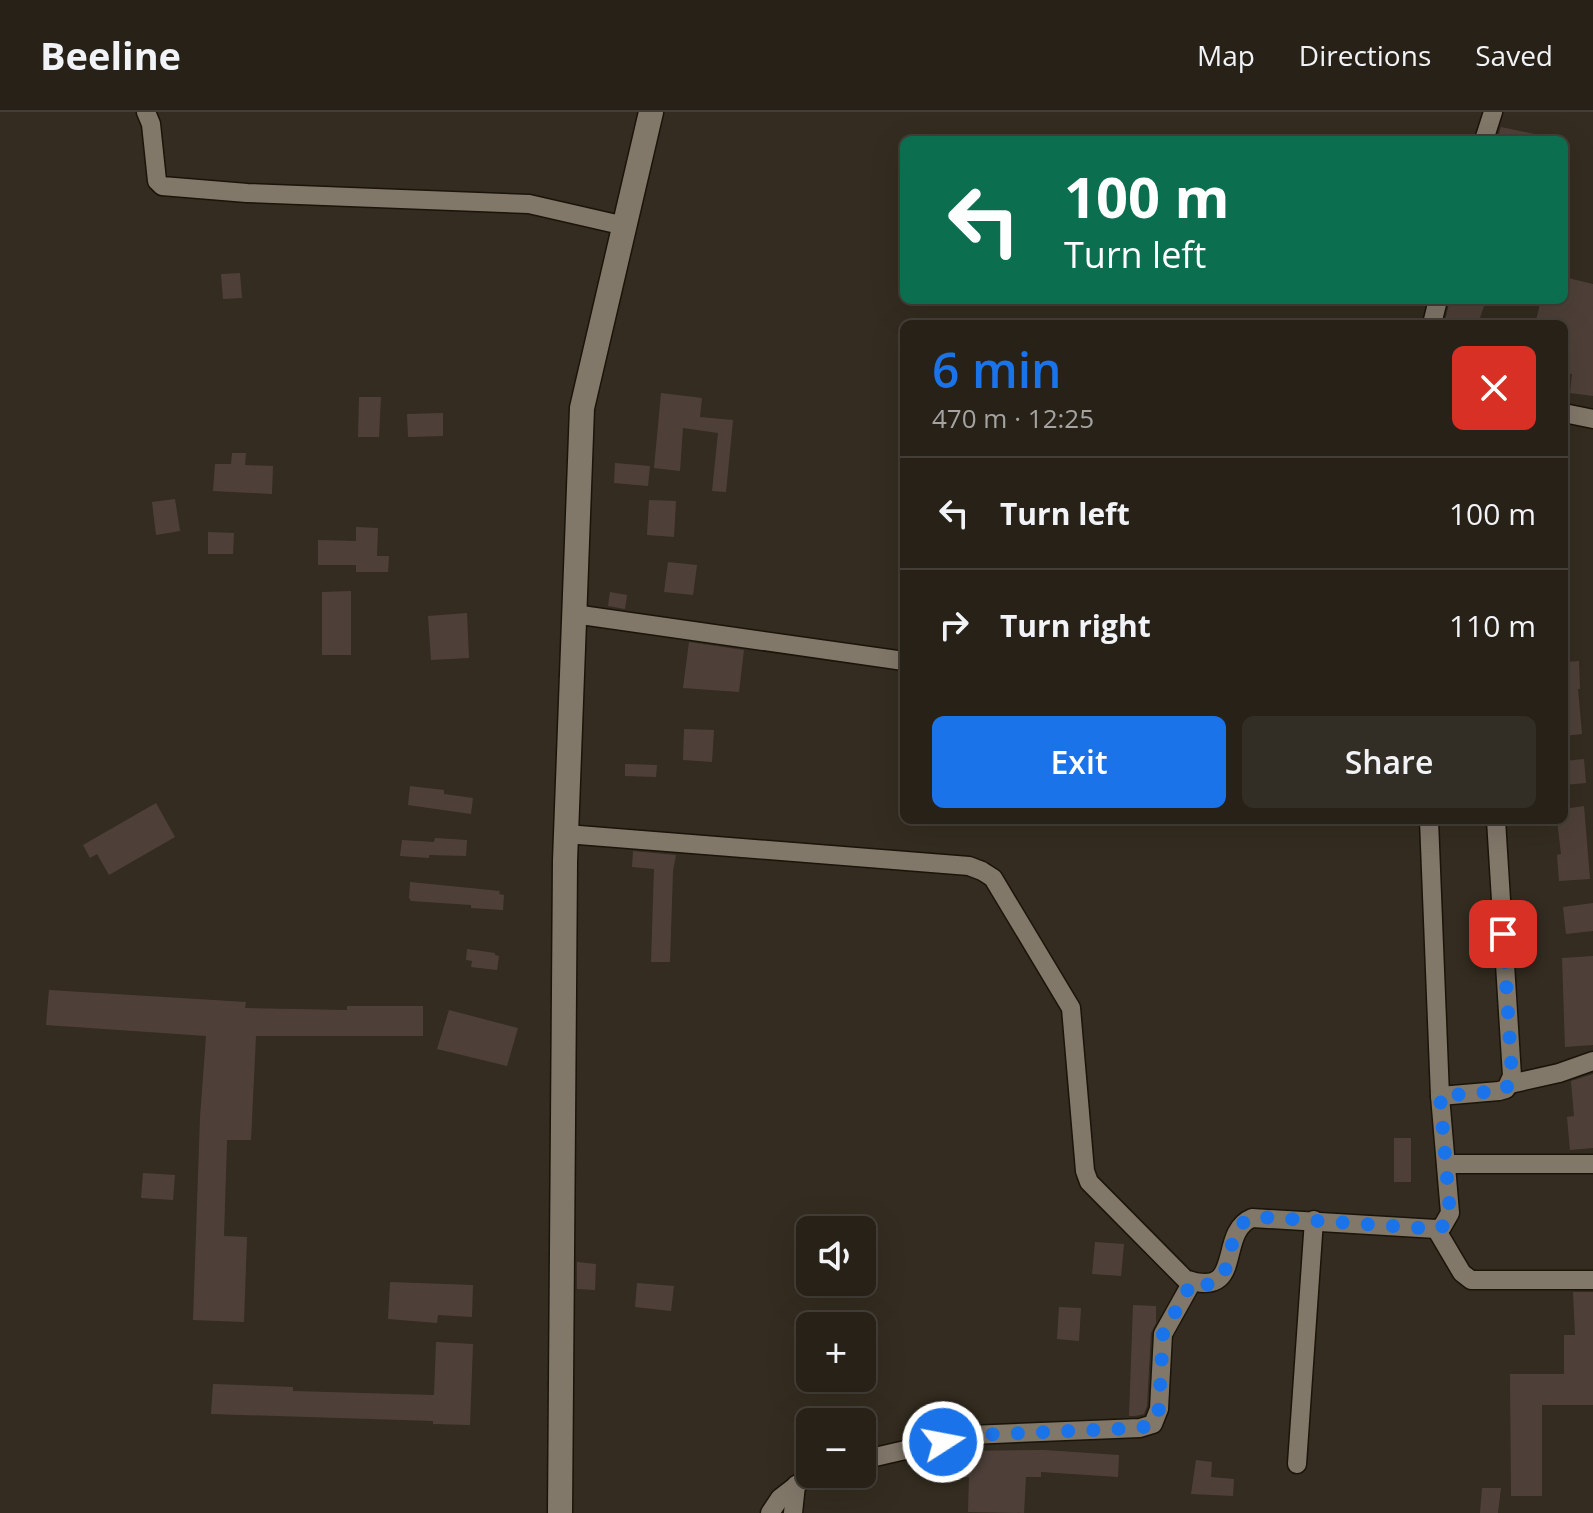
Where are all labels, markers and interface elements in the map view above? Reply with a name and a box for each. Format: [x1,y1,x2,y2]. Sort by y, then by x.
text: Beeline [40,29,181,81]
text: Map [1197,36,1255,74]
text: Directions [1299,36,1431,74]
text: Saved [1475,36,1553,74]
text: 100 m [1064,158,1230,234]
icon: left [932,168,1036,272]
text: Turn left [1064,230,1206,279]
text: 6 min [932,337,1062,402]
button: close [1452,346,1536,430]
text: 470 m · 12:25 [932,400,1094,436]
icon: left [932,491,976,535]
text: Turn left [1000,493,1130,534]
text: 100 m [1449,493,1536,534]
icon: right [932,603,976,647]
text: Turn right [1000,605,1151,646]
text: 110 m [1449,605,1536,646]
button: Exit [932,716,1226,808]
button: Share [1242,716,1536,808]
pin [1469,900,1537,968]
icon: arrive [1481,912,1525,956]
map controls [796,1216,876,1488]
button: sound [796,1216,876,1296]
button: + [796,1312,876,1392]
position arrow [901,1400,985,1484]
button: − [796,1408,876,1488]

